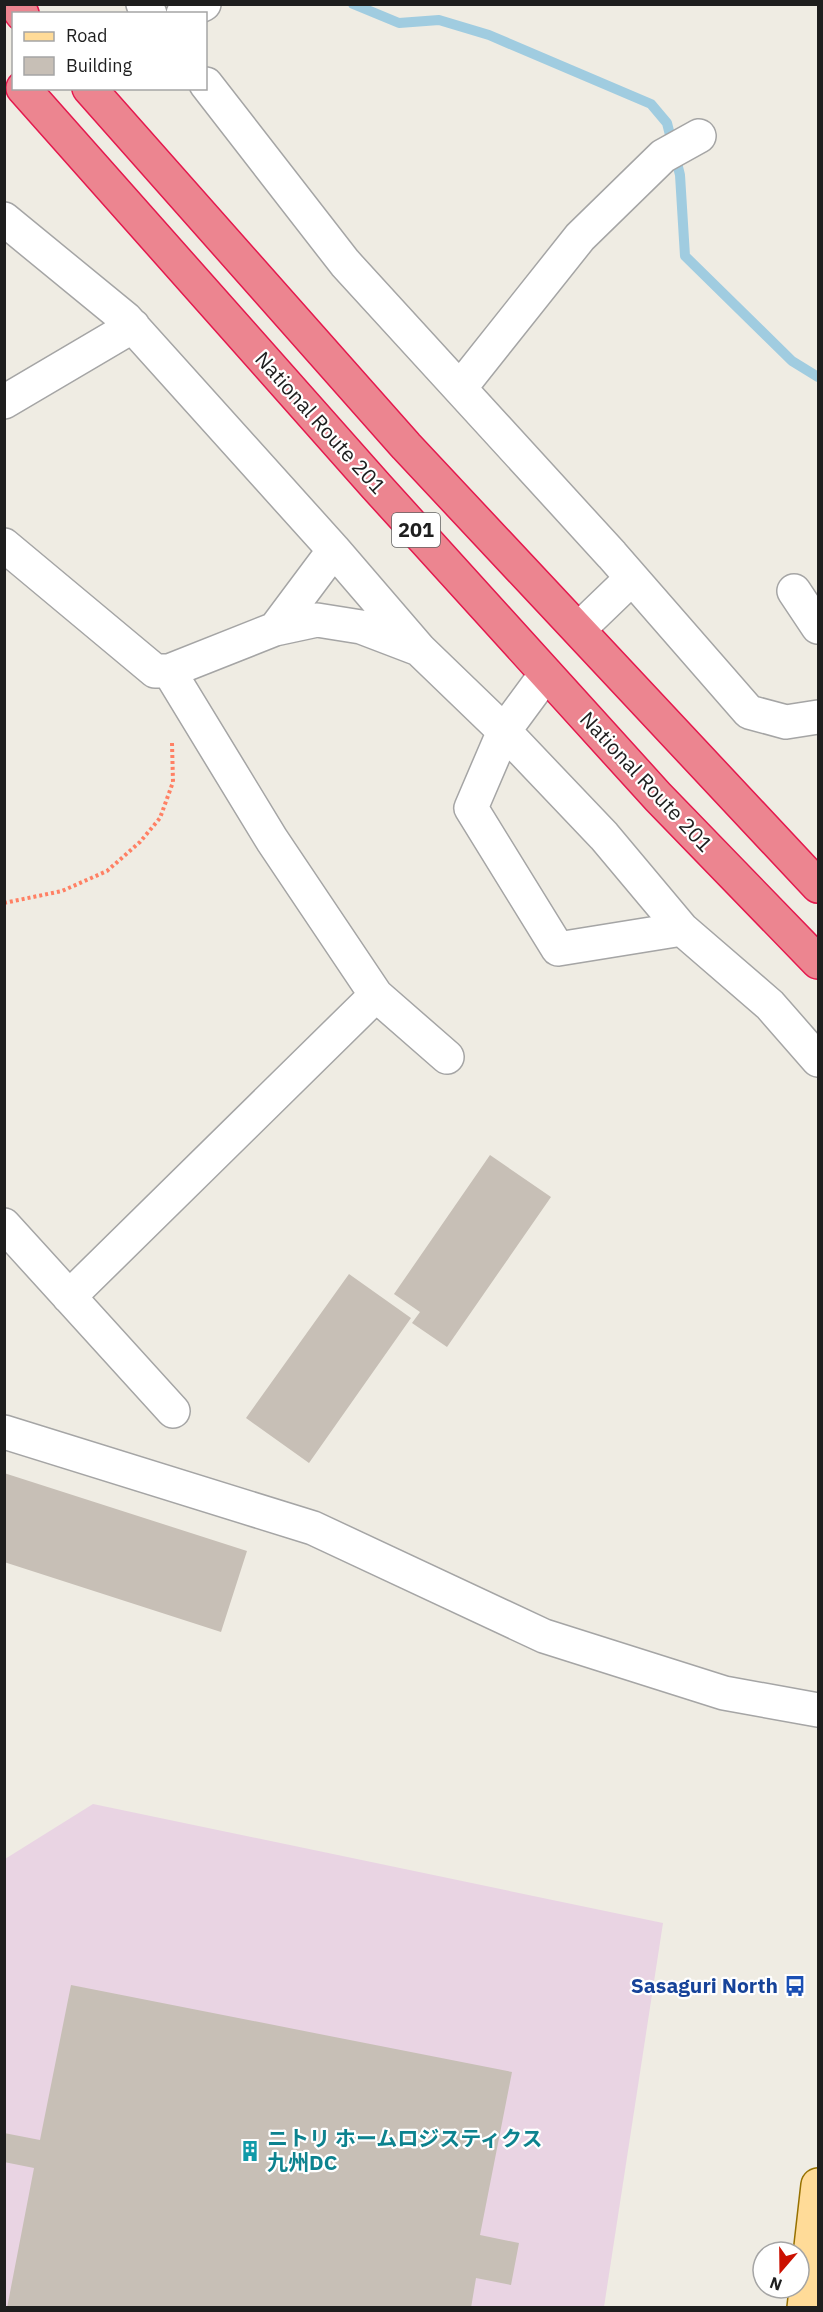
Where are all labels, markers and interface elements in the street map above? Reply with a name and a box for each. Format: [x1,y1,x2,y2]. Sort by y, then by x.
legend [12,12,207,90]
text: Road [66,24,107,47]
text: Building [66,54,133,77]
street label: National Route 201 [249,345,392,500]
road number: 201 [392,513,440,547]
street label: National Route 201 [574,705,719,858]
place label: Sasaguri North [631,1971,778,1999]
bus stop icon: Sasaguri North [783,1974,807,1998]
place label: ニトリ ホームロジスティクス 九州DC [267,2124,542,2176]
building icon: ニトリ ホームロジスティクス 九州DC [238,2139,262,2163]
north arrow [751,2240,811,2300]
text: N [767,2273,785,2295]

